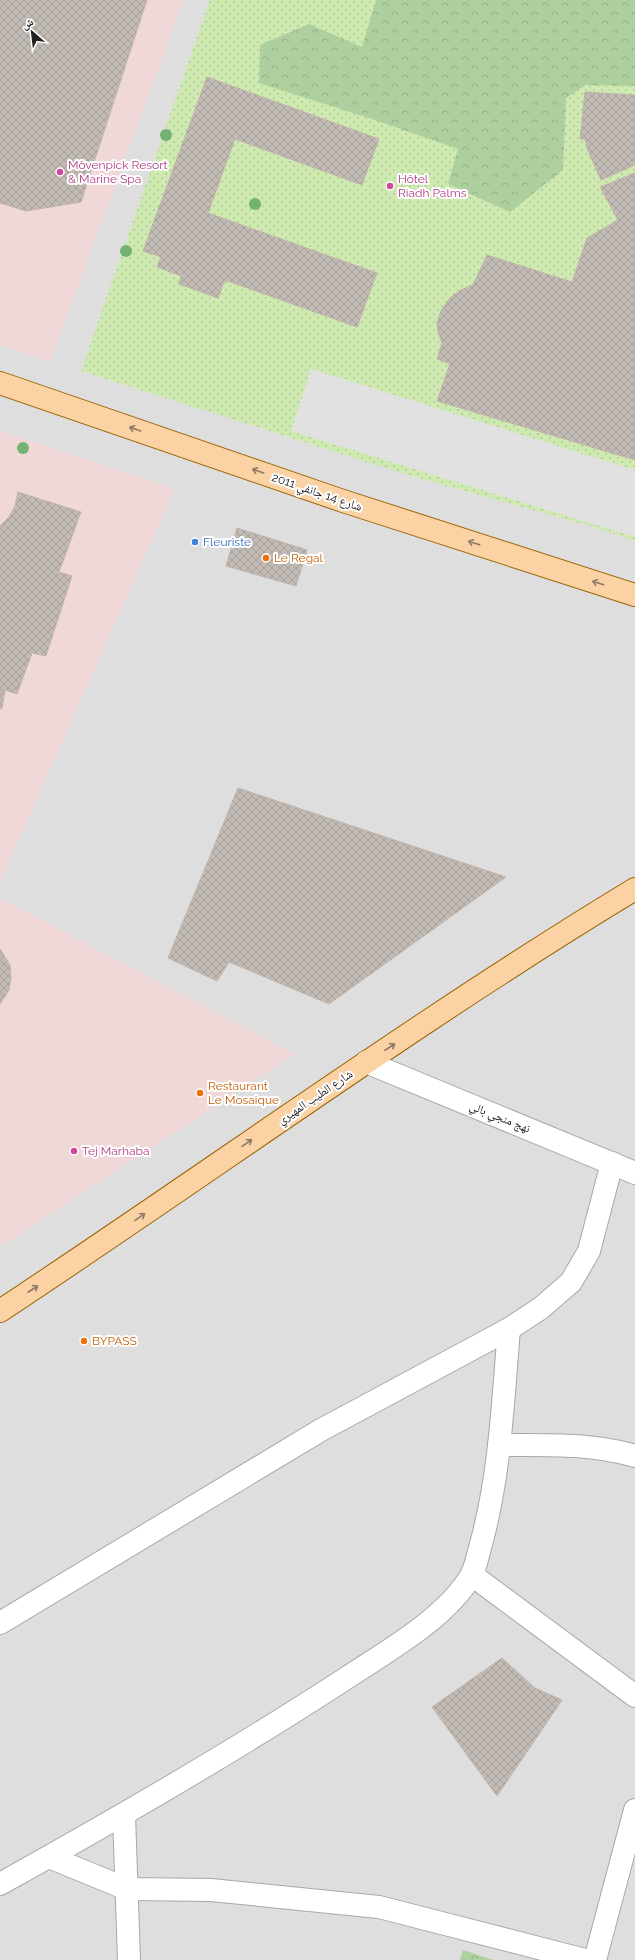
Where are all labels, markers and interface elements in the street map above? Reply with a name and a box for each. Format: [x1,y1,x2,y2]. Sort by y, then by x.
north arrow [12,12,52,52]
text: ش [19,15,37,33]
place label: Mövenpick Resort & Marine Spa [68,158,167,186]
marker: Mövenpick Resort & Marine Spa [55,167,65,177]
place label: Hôtel Riadh Palms [398,172,467,200]
marker: Hôtel Riadh Palms [385,181,395,191]
one-way arrow [129,425,141,433]
one-way arrow [252,467,264,475]
street label: شارع 14 جانفي 2011 [269,470,364,517]
place label: Fleuriste [203,535,251,549]
marker: Fleuriste [190,537,200,547]
one-way arrow [468,539,481,546]
place label: Le Regal [274,551,324,565]
marker: Le Regal [261,553,271,563]
one-way arrow [591,579,604,586]
one-way arrow [384,1042,396,1050]
street label: شارع الطيب المهيري [275,1067,357,1130]
place label: Restaurant Le Mosaique [208,1079,279,1107]
marker: Restaurant Le Mosaique [195,1088,205,1098]
street label: نهج منجي بالي [466,1098,532,1138]
one-way arrow [242,1139,253,1147]
place label: Tej Marhaba [82,1144,149,1158]
marker: Tej Marhaba [69,1146,79,1156]
one-way arrow [135,1213,146,1221]
one-way arrow [27,1285,38,1293]
place label: BYPASS [92,1334,137,1348]
marker: BYPASS [79,1336,89,1346]

